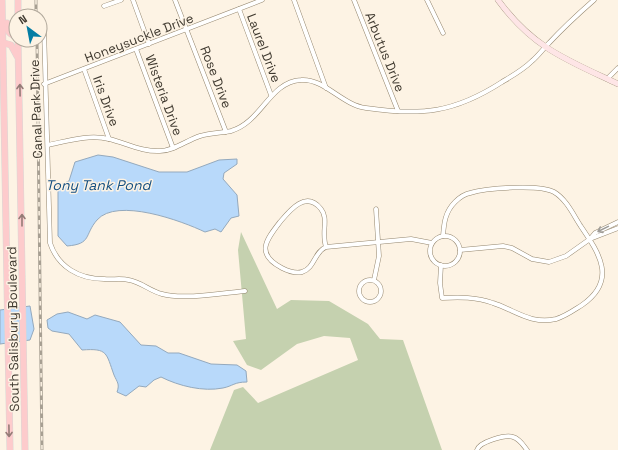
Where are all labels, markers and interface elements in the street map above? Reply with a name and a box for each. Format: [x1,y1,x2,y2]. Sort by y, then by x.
north arrow [8,8,48,48]
street label: Honeysuckle Drive [82,9,196,67]
street label: Arbutus Drive [361,10,409,94]
street label: Laurel Drive [243,11,285,85]
text: N [16,12,30,27]
street label: Rose Drive [196,43,236,111]
street label: Wisteria Drive [142,52,186,138]
street label: Canal Park Drive [26,59,46,159]
street label: Iris Drive [89,73,123,129]
one-way arrow [16,84,23,97]
water label: Tony Tank Pond [46,176,152,194]
one-way arrow [18,214,26,227]
one-way arrow [597,226,609,233]
street label: South Salisbury Boulevard [3,246,23,412]
one-way arrow [6,424,13,437]

